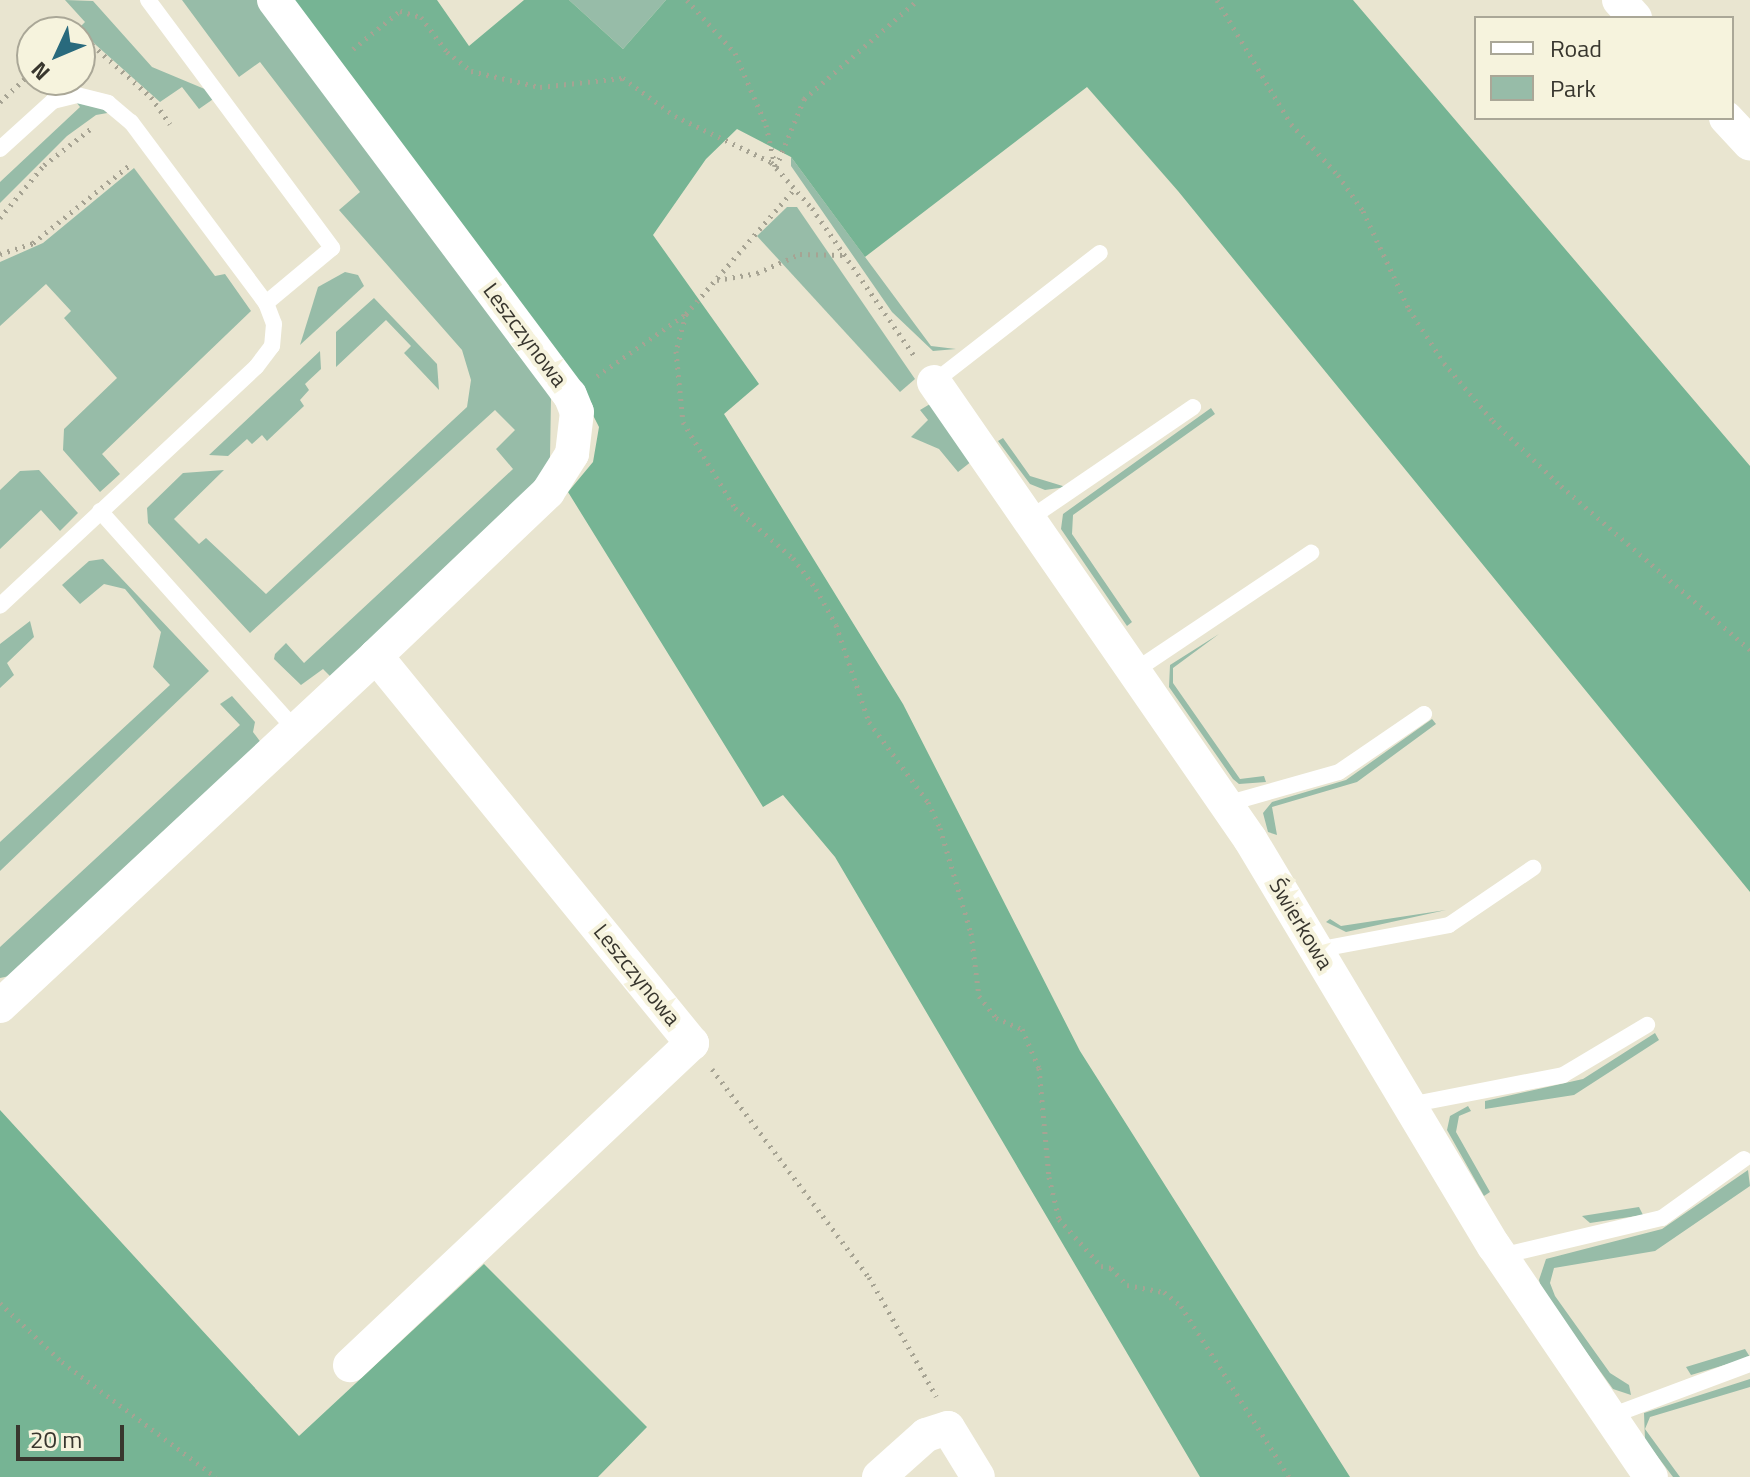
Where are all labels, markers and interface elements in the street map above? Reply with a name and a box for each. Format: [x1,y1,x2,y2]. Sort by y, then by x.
north arrow [16,16,96,96]
legend [1474,16,1734,120]
text: Road [1550,30,1602,66]
text: N [23,54,58,89]
text: Park [1550,70,1596,106]
street label: Leszczynowa [477,278,573,392]
street label: Świerkowa [1264,874,1338,974]
street label: Leszczynowa [588,919,686,1031]
scale bar [20,1409,128,1459]
text: 20 m [30,1421,82,1457]

